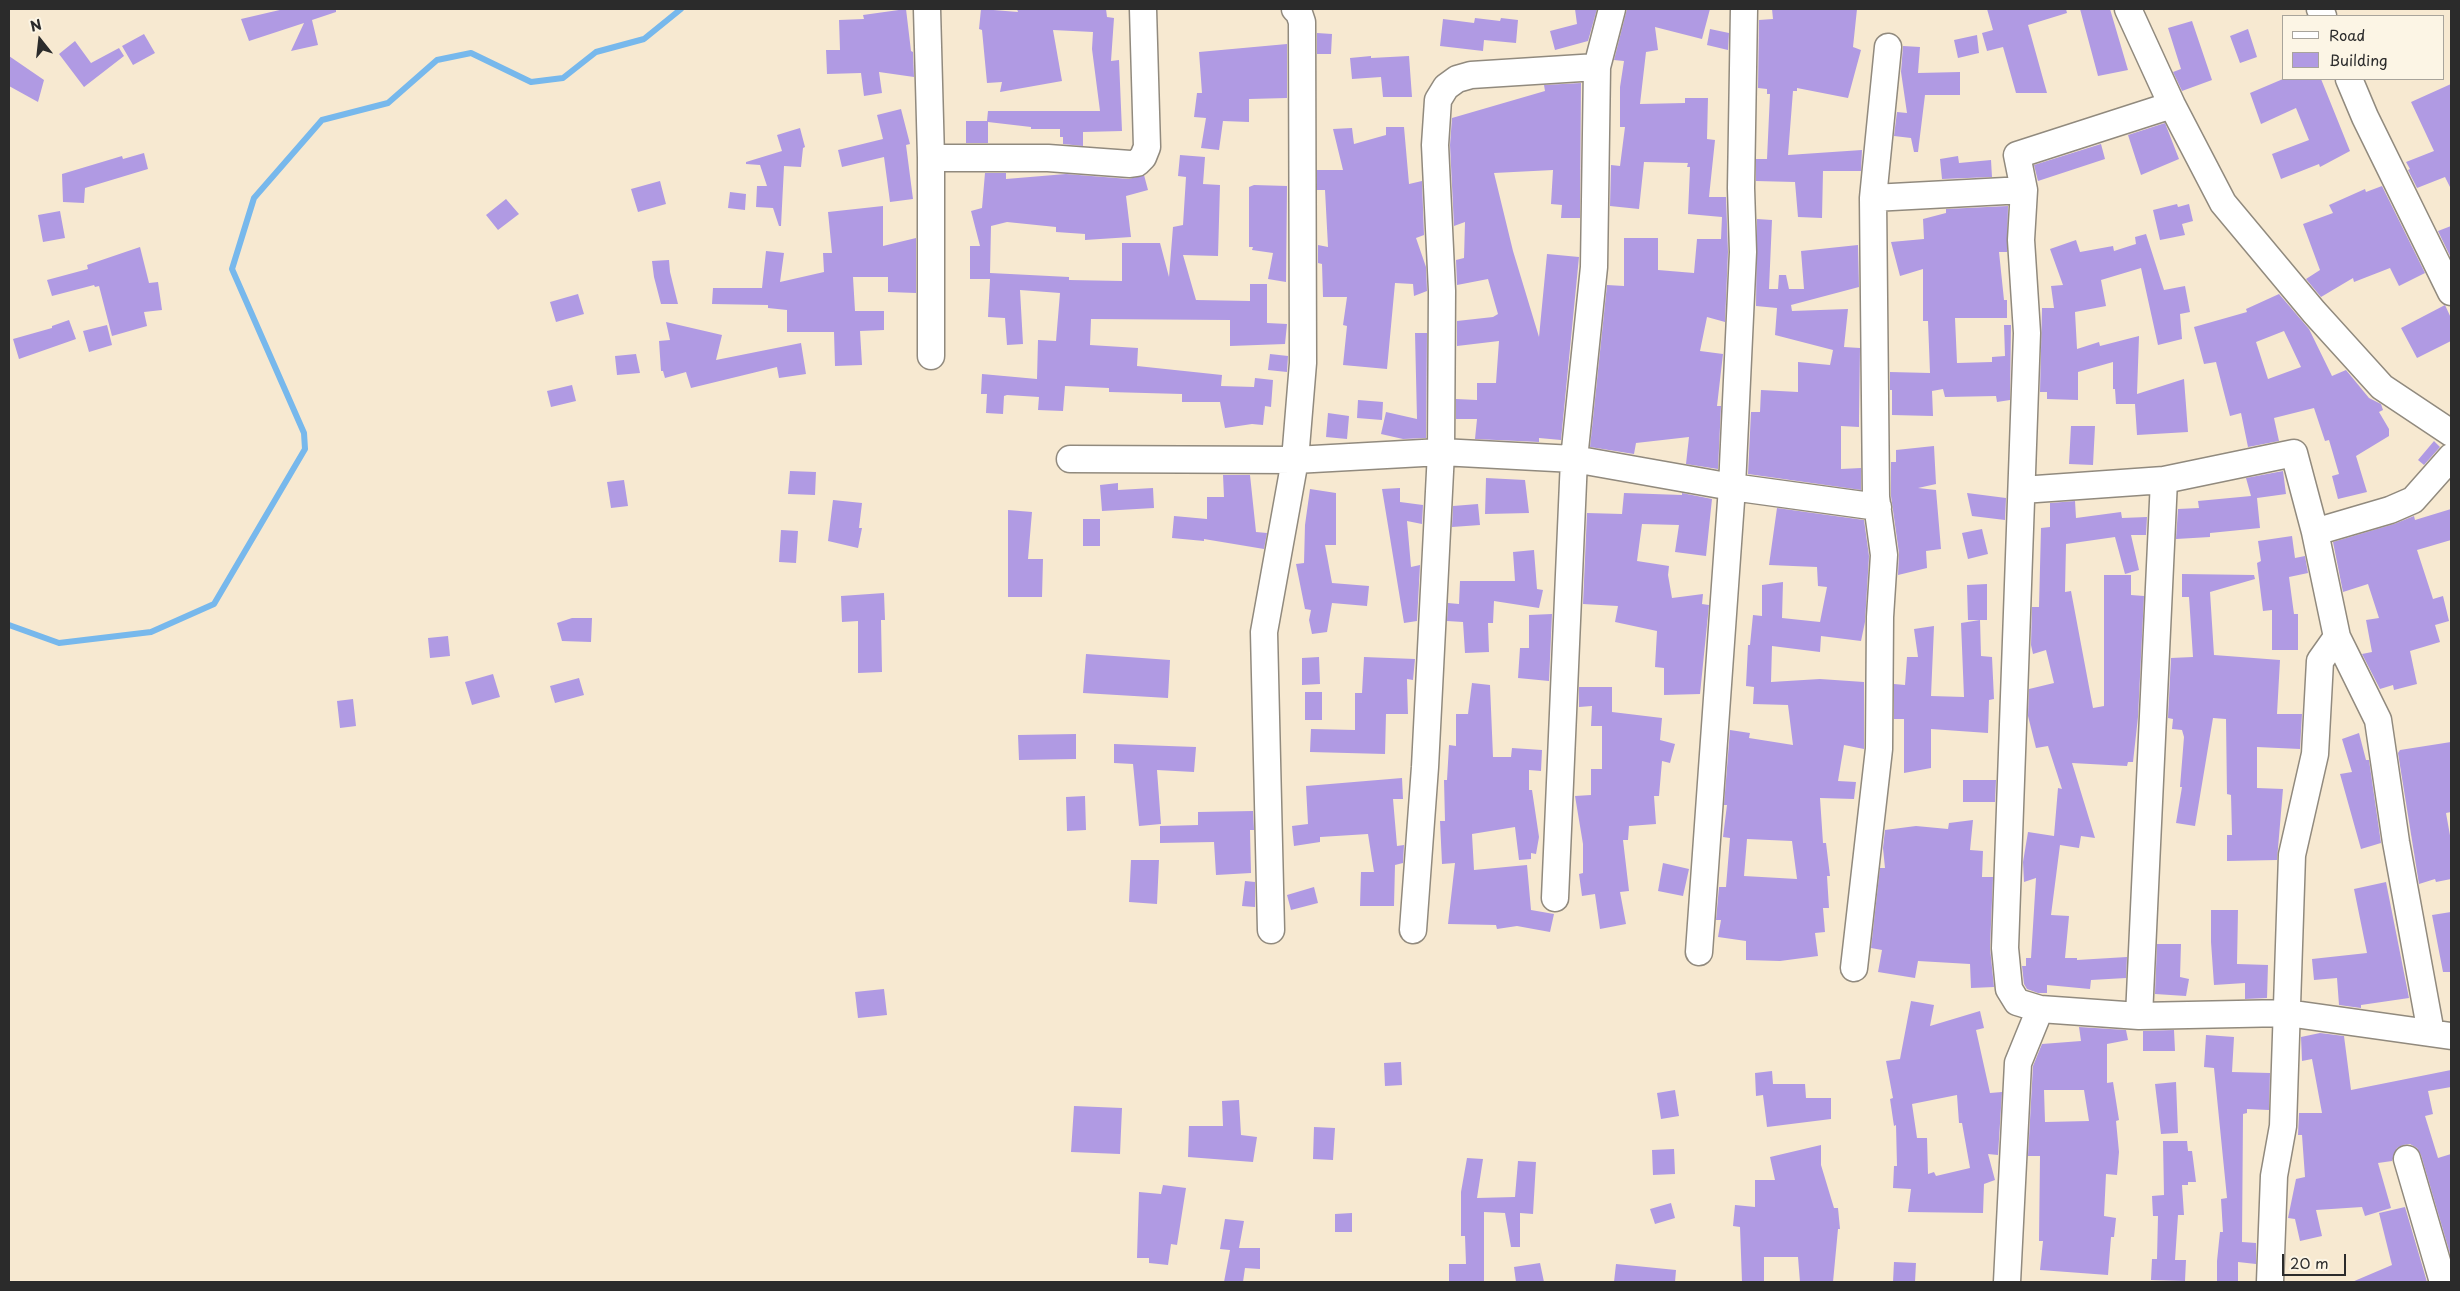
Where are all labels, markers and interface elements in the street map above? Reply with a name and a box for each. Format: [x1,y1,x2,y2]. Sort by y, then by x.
text: N [28,13,44,37]
north arrow [15,15,65,65]
legend [2282,15,2445,80]
text: Road [2329,23,2365,46]
text: Building [2329,48,2388,71]
scale bar [2285,1244,2349,1276]
text: 20 m [2290,1251,2329,1274]

